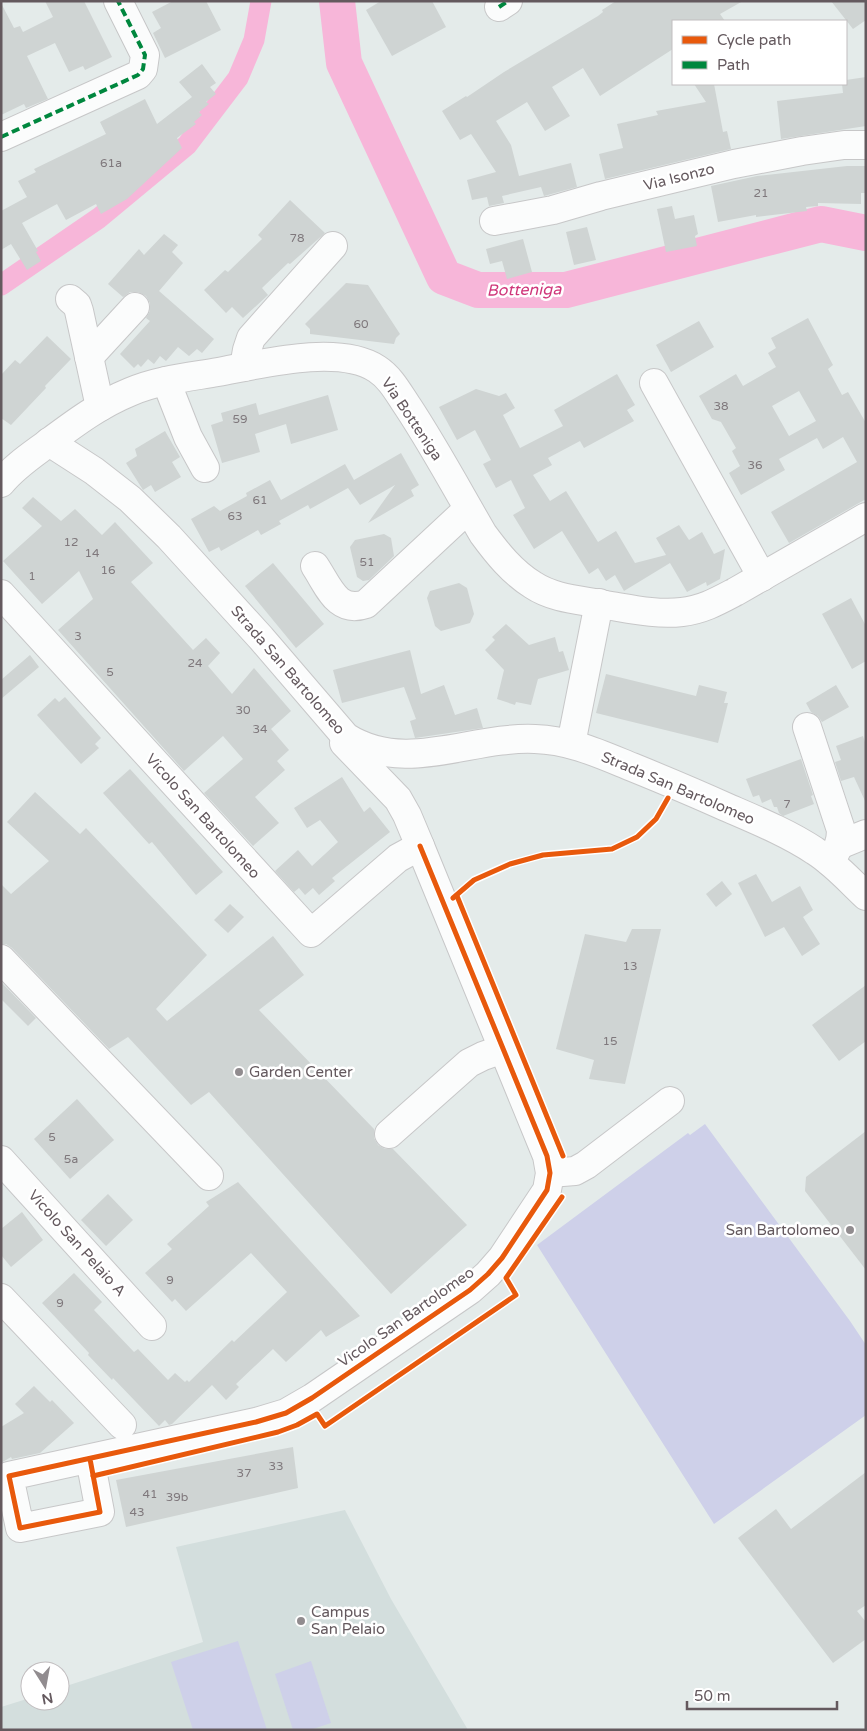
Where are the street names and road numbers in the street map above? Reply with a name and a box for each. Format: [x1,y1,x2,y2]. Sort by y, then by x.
street label: Via Isonzo [642,159,716,195]
street label: Via Botteniga [378,374,446,464]
street label: Strada San Bartolomeo [227,602,349,738]
street label: Strada San Bartolomeo [599,748,757,828]
street label: Vicolo San Bartolomeo [142,750,264,882]
street label: Vicolo San Pelaio A [24,1186,130,1300]
street label: Vicolo San Bartolomeo [334,1263,478,1371]

